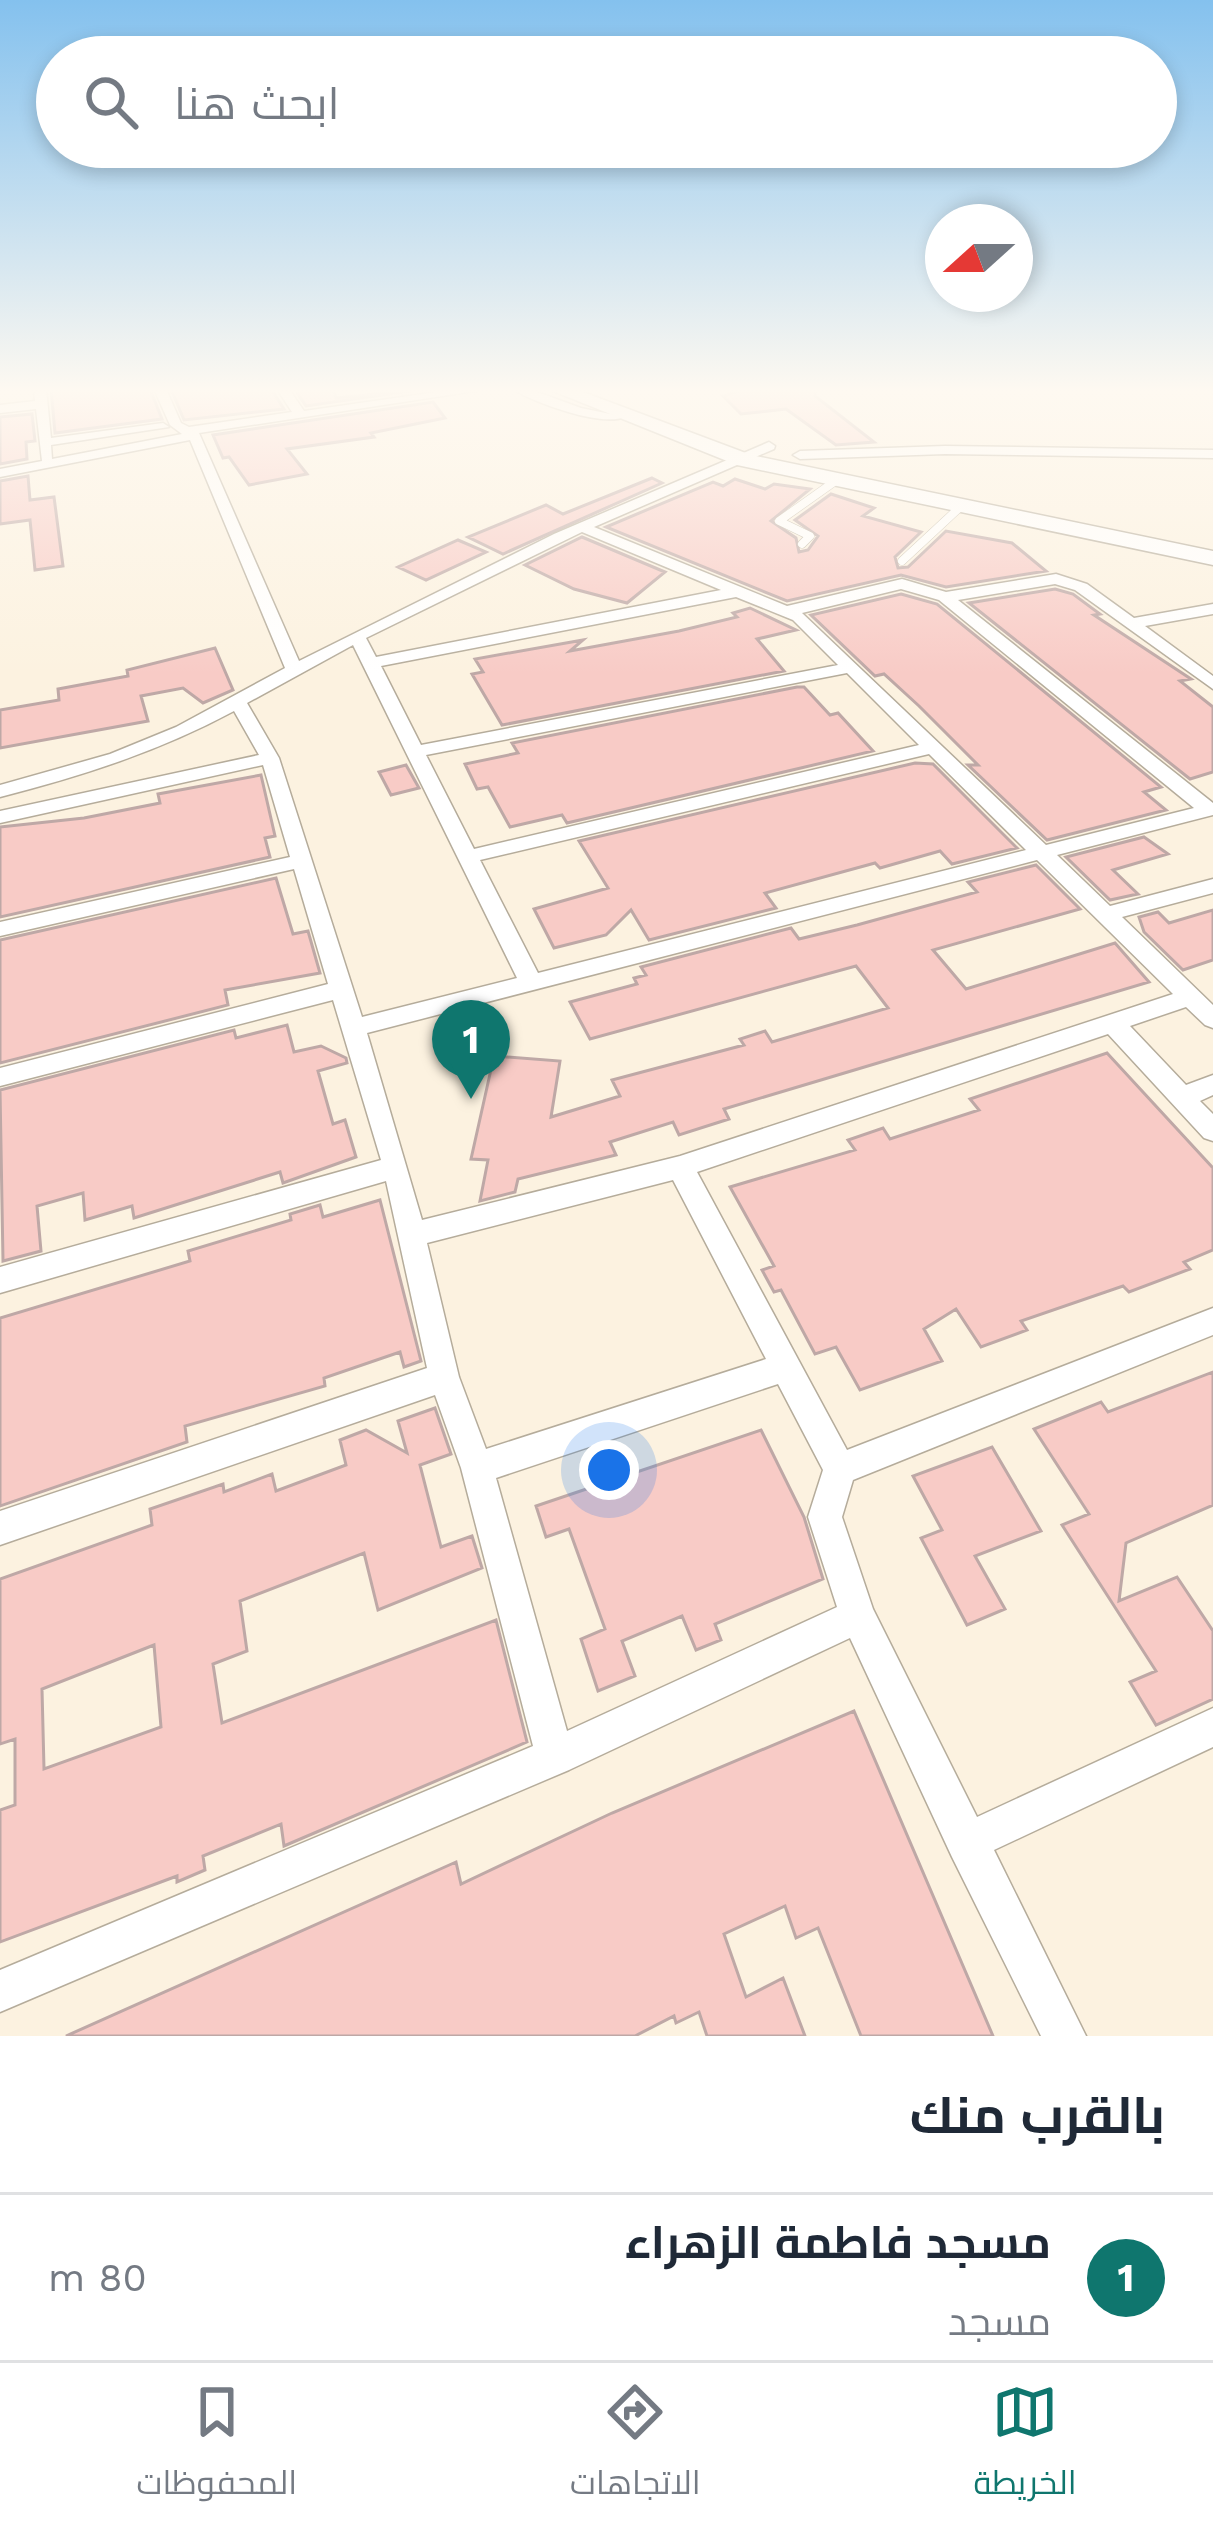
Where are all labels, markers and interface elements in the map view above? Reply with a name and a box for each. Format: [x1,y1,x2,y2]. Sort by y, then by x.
search box [36,36,1177,168]
icon: search [78,69,144,135]
text: ابحث هنا [174,77,340,130]
north arrow [925,204,1033,312]
pin: 1 [432,1000,510,1099]
your location [579,1440,639,1500]
text: بالقرب منك [910,2086,1165,2145]
text: مسجد فاطمة الزهراء [625,2216,1051,2269]
text: 80 m [48,2255,147,2300]
text: 1 [1118,2255,1134,2300]
text: مسجد [948,2299,1051,2344]
tab: المحفوظات [136,2379,297,2513]
tab: الاتجاهات [570,2379,701,2513]
tab: الخريطة [974,2379,1077,2513]

